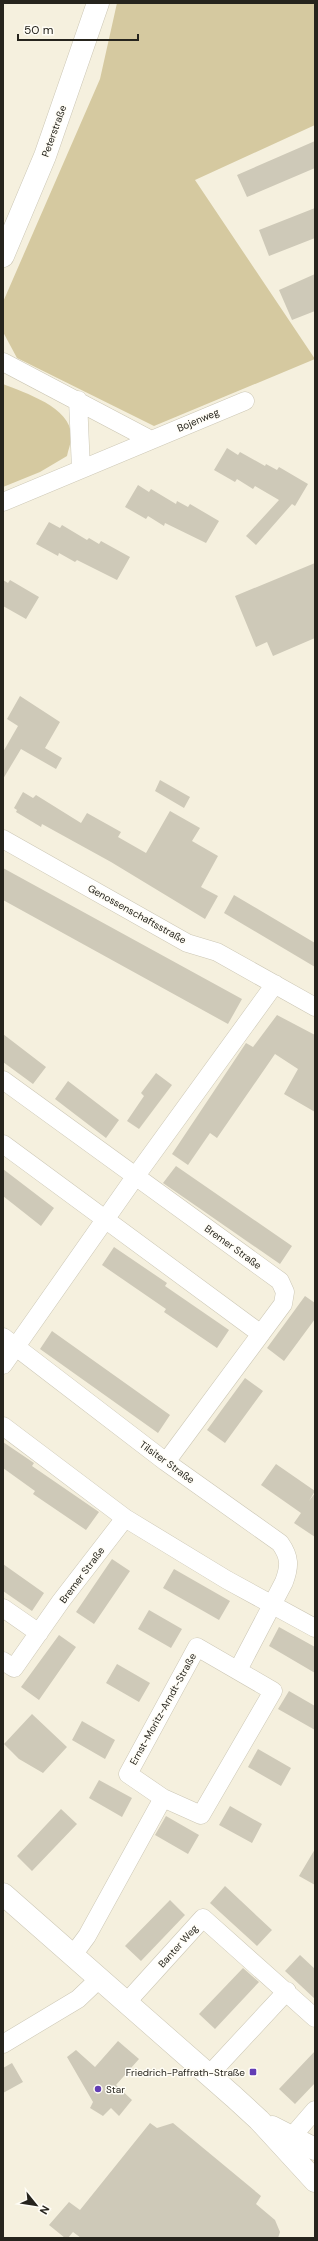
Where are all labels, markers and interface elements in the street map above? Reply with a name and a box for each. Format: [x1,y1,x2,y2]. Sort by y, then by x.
scale bar [18,16,138,42]
text: 50 m [24,22,53,38]
street label: Peterstraße [39,103,69,159]
street label: Bojenweg [175,405,221,435]
street label: Genossenschaftsstraße [85,881,189,947]
street label: Bremer Straße [202,1222,264,1272]
street label: Tilsiter Straße [137,1438,197,1486]
street label: Bremer Straße [57,1544,108,1606]
street label: Ernst-Moritz-Arndt-Straße [127,1650,199,1767]
street label: Banter Weg [155,1921,201,1970]
place label: Friedrich-Paffrath-Straße [126,2066,245,2079]
marker: Friedrich-Paffrath-Straße [248,2067,258,2077]
place label: Star [106,2083,125,2096]
marker: Star [93,2084,103,2094]
north arrow [16,2185,56,2225]
text: N [37,2203,53,2217]

